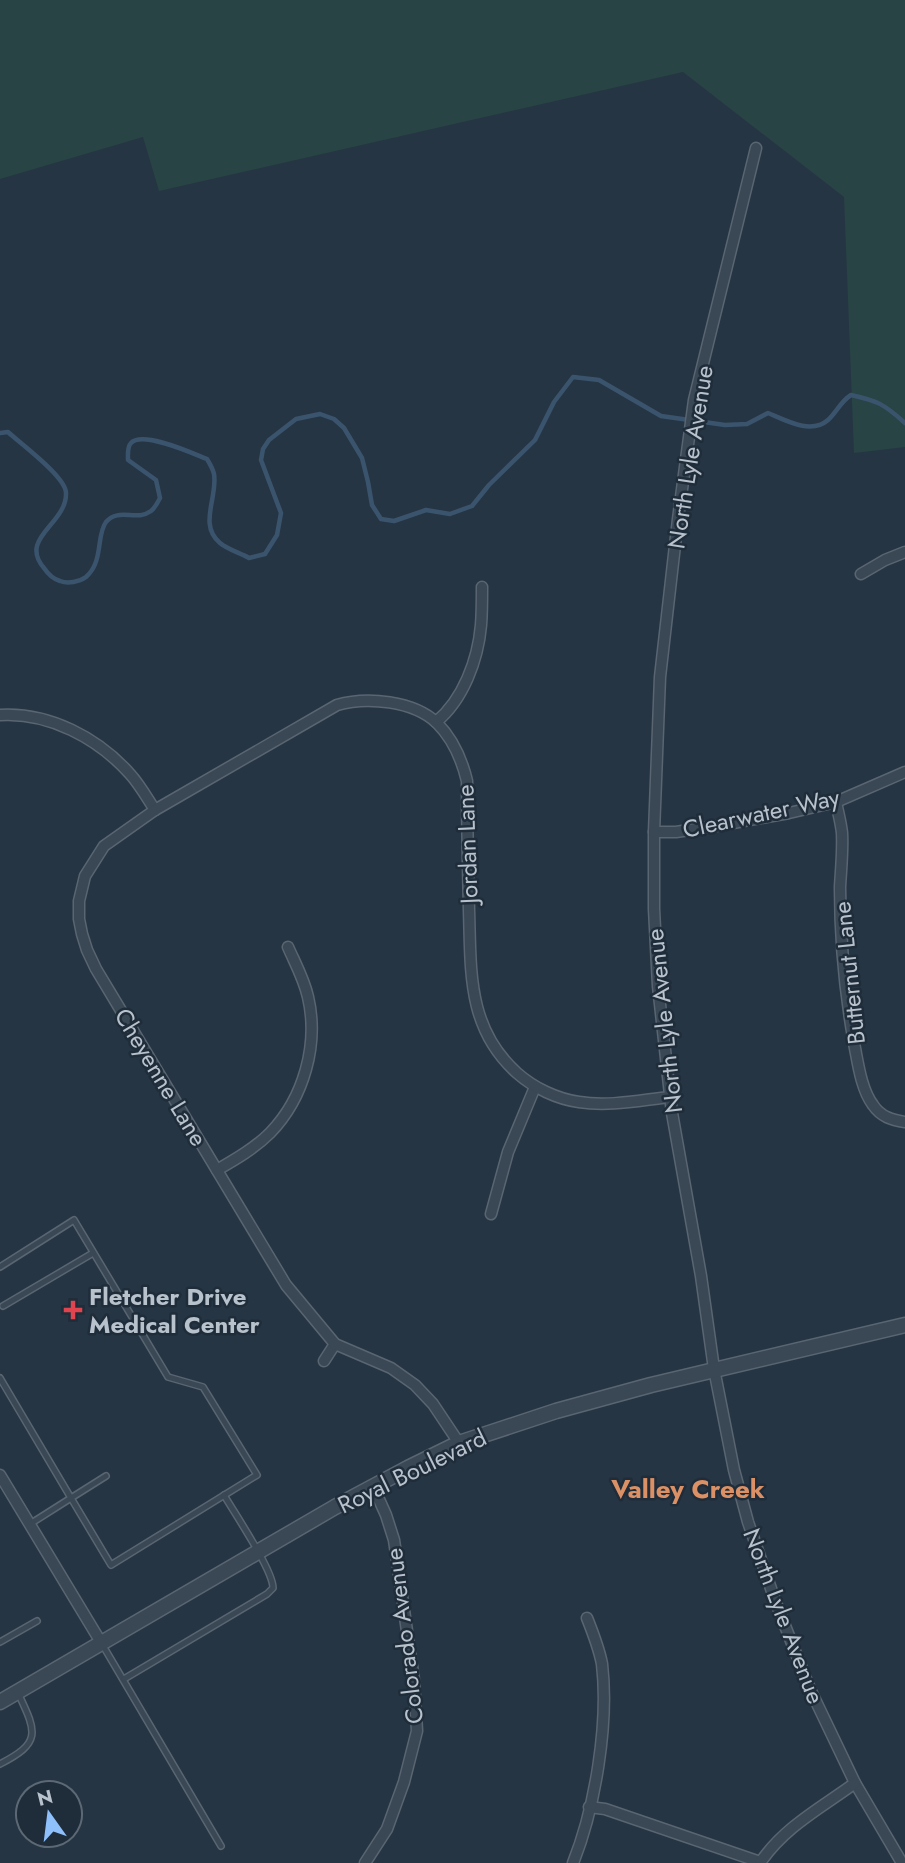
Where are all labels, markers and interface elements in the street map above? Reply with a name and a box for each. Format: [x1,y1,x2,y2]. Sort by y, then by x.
street label: North Lyle Avenue [658,363,722,551]
street label: Clearwater Way [679,779,843,847]
street label: Jordan Lane [447,784,487,907]
street label: Butternut Lane [824,900,874,1046]
street label: North Lyle Avenue [637,927,691,1115]
street label: Cheyenne Lane [106,1001,216,1153]
place label: Fletcher Drive Medical Center [89,1279,260,1342]
marker: Fletcher Drive Medical Center [63,1300,83,1320]
street label: Royal Boulevard [332,1420,492,1522]
district label: Valley Creek [610,1470,765,1508]
street label: North Lyle Avenue [734,1523,834,1709]
street label: Colorado Avenue [376,1546,432,1726]
north arrow [14,1779,84,1849]
text: N [34,1783,56,1813]

